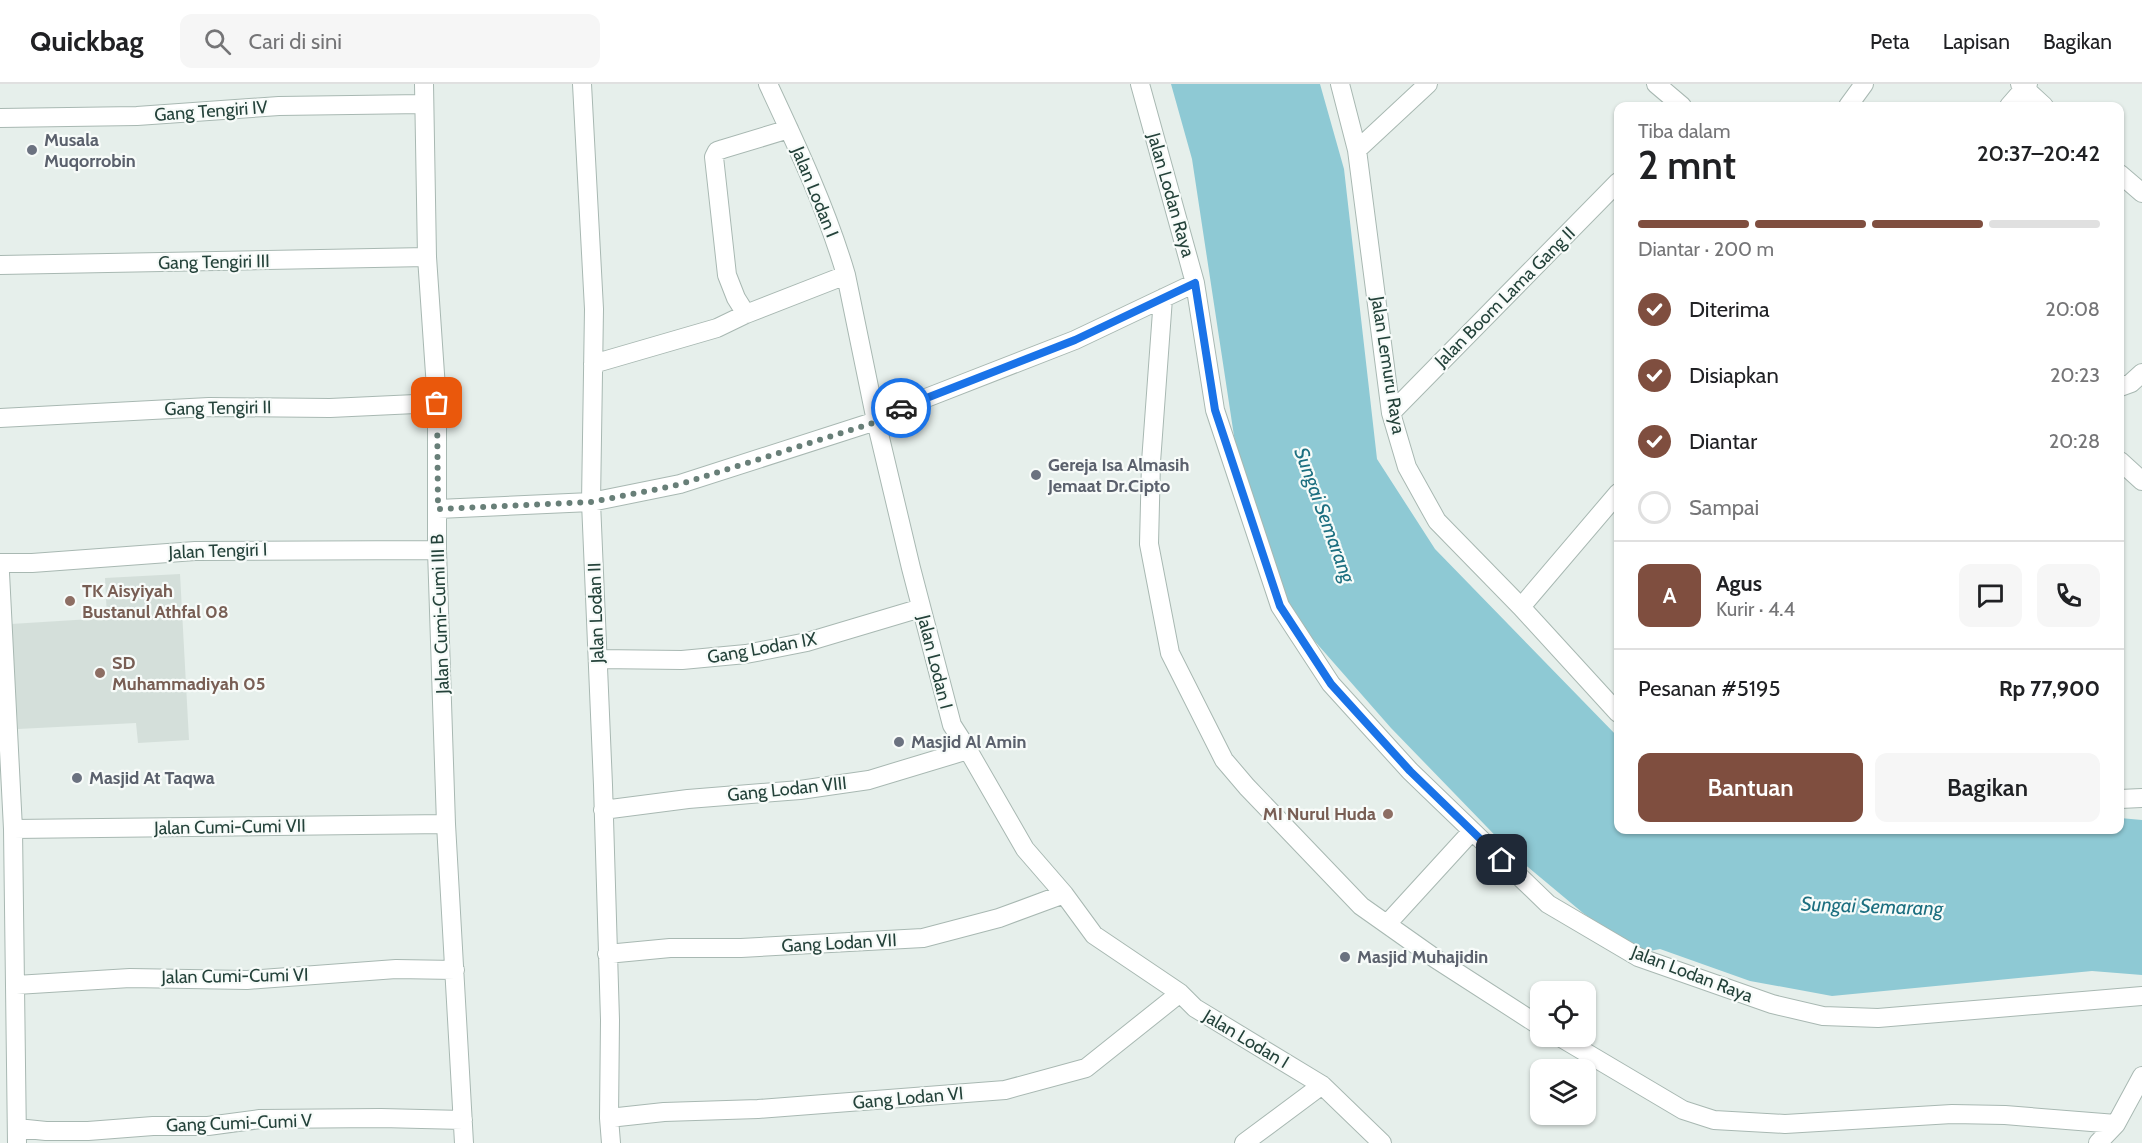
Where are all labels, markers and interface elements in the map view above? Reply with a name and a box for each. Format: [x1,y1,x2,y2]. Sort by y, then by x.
search box [180,14,600,68]
text: Quickbag [30,24,144,58]
icon: search [201,25,234,58]
text: Cari di sini [249,28,342,55]
text: Peta [1870,29,1910,54]
text: Lapisan [1943,29,2010,54]
text: Bagikan [2043,29,2112,54]
street label: Gang Tengiri IV [154,96,268,126]
text: Tiba dalam [1638,119,1730,143]
place label: Musala Muqorrobin [44,129,136,172]
street label: Jalan Lodan Raya [1142,129,1199,260]
text: 20:37–20:42 [1977,140,2100,167]
text: 2 mnt [1638,141,1736,189]
street label: Jalan Lodan I [786,142,843,241]
marker: Musala Muqorrobin [25,143,39,157]
street label: Jalan Boom Lama Gang II [1429,222,1580,373]
text: Diantar · 200 m [1638,237,1774,261]
street label: Gang Tengiri III [158,250,270,274]
icon: check [1638,293,1671,326]
street label: Jalan Lemuru Raya [1366,294,1410,436]
text: Diterima [1689,296,1770,323]
text: 20:08 [2045,297,2100,321]
icon: check [1638,359,1671,392]
text: Disiapkan [1689,362,1779,389]
text: 20:23 [2050,363,2100,387]
pin [411,377,462,428]
courier [871,378,931,438]
icon: bag [420,386,453,419]
icon: car [885,392,918,425]
street label: Gang Tengiri II [164,396,272,420]
icon: check [1638,425,1671,458]
text: Diantar [1689,428,1757,455]
text: 20:28 [2049,429,2100,453]
water label: Sungai Semarang [1289,444,1361,587]
place label: Gereja Isa Almasih Jemaat Dr.Cipto [1047,454,1189,497]
marker: Gereja Isa Almasih Jemaat Dr.Cipto [1029,468,1043,482]
text: Sampai [1689,494,1759,521]
street label: Jalan Cumi-Cumi III B [426,533,454,695]
street label: Jalan Tengiri I [167,538,268,564]
street label: Jalan Lodan II [583,562,609,665]
button: chat [1959,564,2022,627]
button: phone [2037,564,2100,627]
text: Agus [1716,570,1762,597]
place label: TK Aisyiyah Bustanul Athfal 08 [82,580,229,623]
text: A [1663,582,1676,609]
marker: TK Aisyiyah Bustanul Athfal 08 [63,594,77,608]
text: Kurir · 4.4 [1716,597,1795,621]
street label: Jalan Lodan I [912,612,957,711]
street label: Gang Lodan IX [706,628,819,668]
place label: SD Muhammadiyah 05 [112,652,265,695]
marker: SD Muhammadiyah 05 [93,666,107,680]
text: Pesanan #5195 [1638,675,1780,702]
text: Rp 77,900 [1999,675,2100,702]
place label: Masjid Al Amin [911,731,1026,753]
marker: Masjid Al Amin [892,735,906,749]
button: Bantuan [1638,753,1863,822]
button: Bagikan [1875,753,2100,822]
place label: Masjid At Taqwa [89,767,215,789]
marker: Masjid At Taqwa [70,771,84,785]
street label: Gang Lodan VIII [726,772,848,806]
place label: MI Nurul Huda [1263,803,1376,825]
marker: MI Nurul Huda [1381,807,1395,821]
street label: Jalan Cumi-Cumi VII [153,815,306,839]
pin [1476,834,1527,885]
icon: home [1485,843,1518,876]
water label: Sungai Semarang [1801,892,1944,921]
street label: Gang Lodan VII [781,929,897,957]
street label: Jalan Lodan Raya [1627,940,1756,1007]
place label: Masjid Muhajidin [1357,946,1488,968]
marker: Masjid Muhajidin [1338,950,1352,964]
street label: Jalan Cumi-Cumi VI [160,964,309,988]
map controls [1530,981,1596,1125]
button: locate [1530,981,1596,1047]
street label: Jalan Lodan I [1198,1004,1293,1073]
button: layers [1530,1059,1596,1125]
street label: Gang Lodan VI [852,1082,964,1114]
street label: Gang Cumi-Cumi V [166,1109,312,1137]

